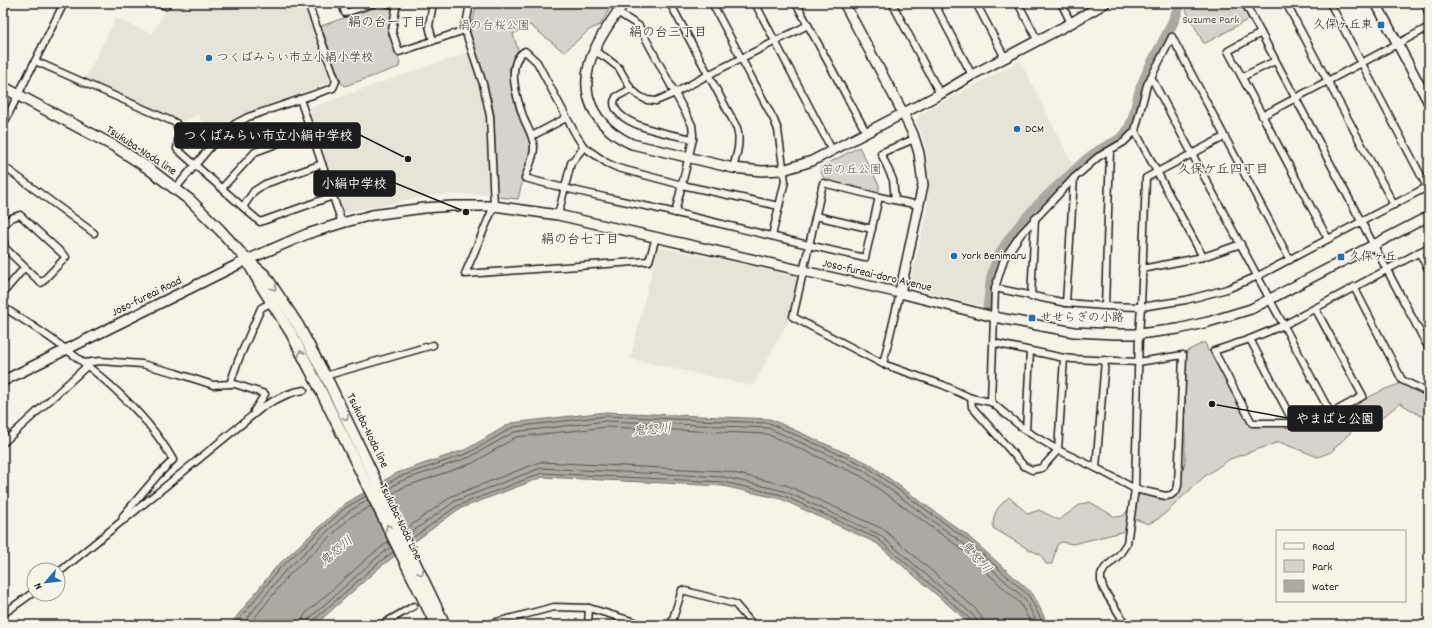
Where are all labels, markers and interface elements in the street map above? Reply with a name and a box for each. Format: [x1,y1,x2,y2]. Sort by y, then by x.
park label: Suzume Park [1183,12,1240,29]
district label: 絹の台一丁目 [348,14,426,33]
place label: 久保ヶ丘東 [1313,17,1373,34]
park label: 絹の台桜公園 [458,18,530,35]
marker: 久保ヶ丘東 [1376,20,1386,30]
district label: 絹の台三丁目 [629,24,707,43]
place label: つくばみらい市立小絹小学校 [217,50,373,67]
marker: つくばみらい市立小絹小学校 [204,53,214,63]
place label: DCM [1025,121,1044,138]
street label: Tsukuba-Noda line [102,122,180,180]
callout: つくばみらい市立小絹中学校 [175,123,360,148]
marker: DCM [1012,124,1022,134]
text: つくばみらい市立小絹中学校 [183,128,353,147]
district label: 久保ケ丘四丁目 [1177,161,1269,180]
park label: 笛の丘公園 [822,162,882,179]
callout: 小絹中学校 [314,171,395,196]
text: 小絹中学校 [321,176,387,195]
district label: 絹の台七丁目 [541,231,619,250]
place label: York Benimaru [962,248,1026,265]
place label: 久保ヶ丘 [1349,249,1397,266]
marker: York Benimaru [949,251,959,261]
marker: 久保ヶ丘 [1336,252,1346,262]
street label: Joso-fureai-doro Avenue [821,255,933,297]
street label: Joso-fureai Road [109,273,185,321]
one-way arrow [269,284,277,291]
place label: せせらぎの小路 [1040,310,1124,327]
marker: せせらぎの小路 [1027,313,1037,323]
one-way arrow [299,350,306,357]
street label: Tsukuba-Noda line [342,391,392,471]
callout: やまばと公園 [1288,406,1382,431]
text: やまばと公園 [1296,411,1374,430]
one-way arrow [341,414,349,422]
water label: 鬼怒川 [632,420,672,442]
street label: Tsukuba-Noda Line [374,481,426,563]
one-way arrow [385,523,393,531]
legend [1276,530,1406,602]
water label: 鬼怒川 [316,532,358,572]
water label: 鬼怒川 [955,537,995,579]
text: Road [1312,539,1334,556]
text: Park [1312,559,1333,576]
north arrow [26,562,66,602]
one-way arrow [416,569,424,576]
text: N [30,579,47,592]
text: Water [1312,579,1339,596]

